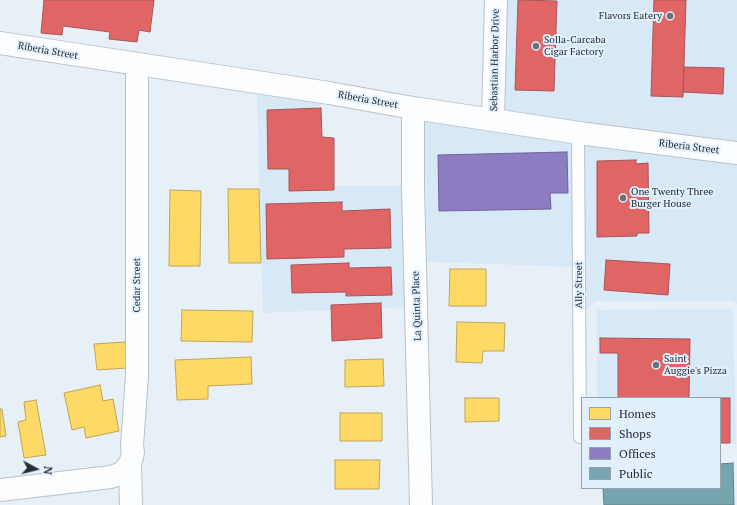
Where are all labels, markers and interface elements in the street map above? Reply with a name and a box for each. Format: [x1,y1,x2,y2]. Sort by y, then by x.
street label: Sebastian Harbor Drive [488,9,502,111]
place label: Flavors Eatery [599,10,662,22]
marker: Flavors Eatery [665,11,675,21]
place label: Solla-Carcaba Cigar Factory [544,34,606,58]
street label: Riberia Street [17,40,79,62]
marker: Solla-Carcaba Cigar Factory [531,41,541,51]
street label: Riberia Street [337,89,399,111]
street label: Riberia Street [658,137,720,157]
place label: One Twenty Three Burger House [631,186,713,210]
marker: One Twenty Three Burger House [618,193,628,203]
street label: Cedar Street [131,258,143,312]
street label: Ally Street [573,261,585,309]
street label: La Quinta Place [410,271,424,341]
place label: Saint Auggie's Pizza [664,353,727,376]
marker: Saint Auggie's Pizza [651,360,661,370]
legend [581,397,721,489]
text: Homes [619,406,656,421]
text: Shops [619,426,651,441]
text: Offices [619,446,656,461]
north arrow [16,449,56,489]
text: N [40,465,55,475]
text: Public [619,466,652,481]

